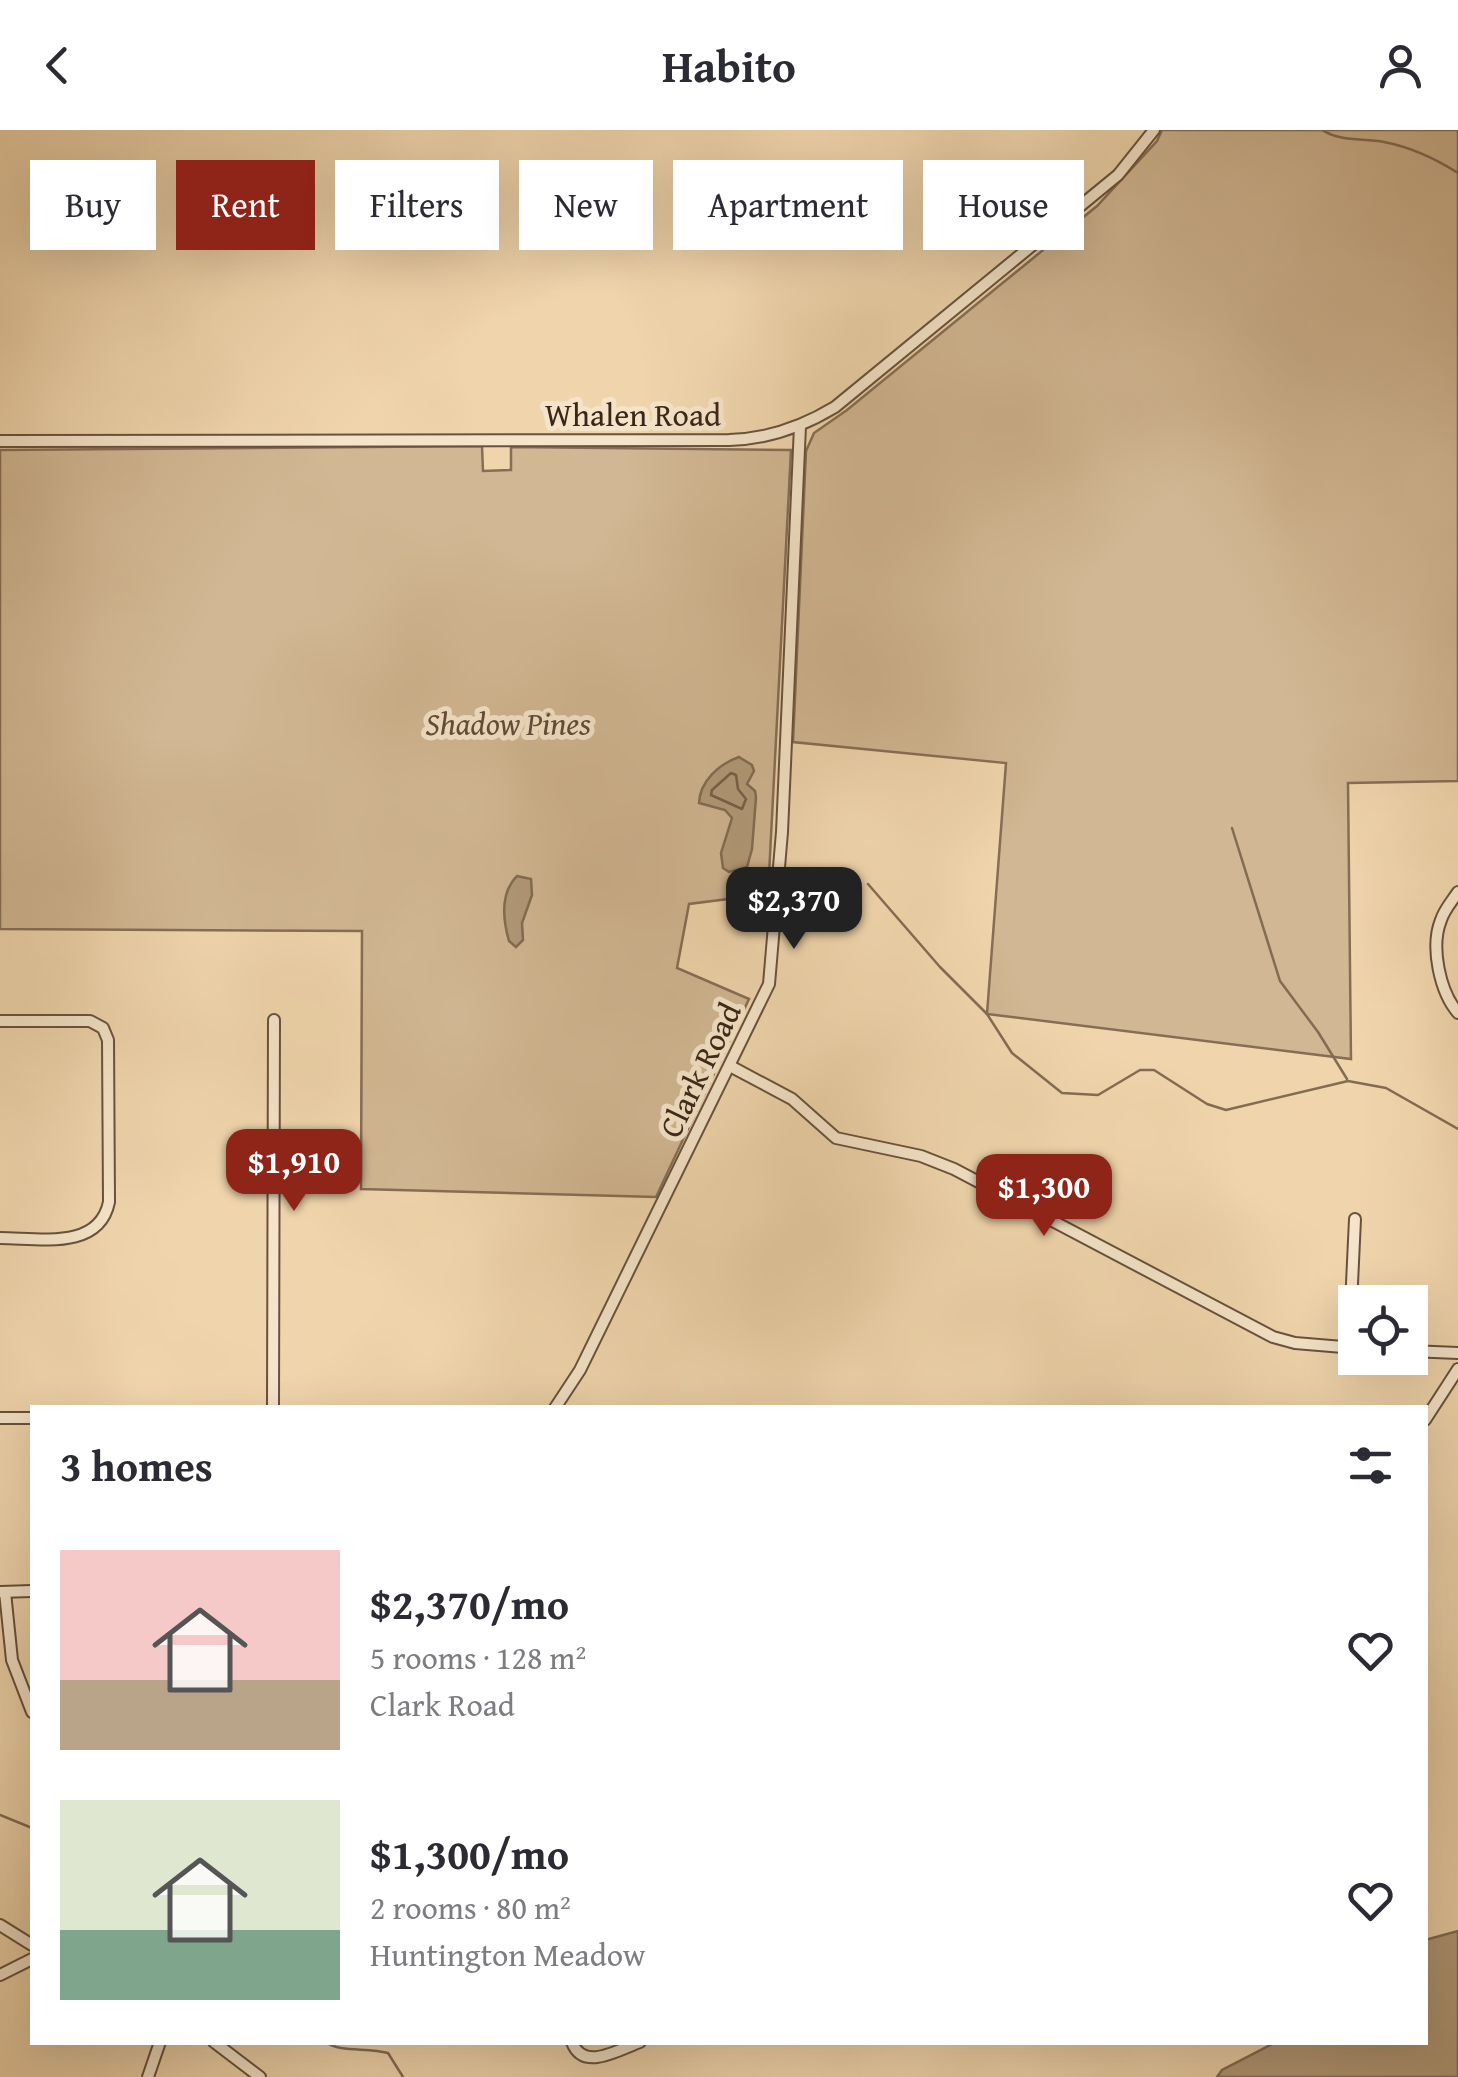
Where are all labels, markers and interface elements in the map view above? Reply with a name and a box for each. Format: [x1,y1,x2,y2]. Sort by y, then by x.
text: Habito [662,33,796,98]
icon: back [30,38,85,93]
icon: person [1373,38,1428,93]
chip: Buy [30,160,156,250]
chip: Rent [176,160,315,250]
chip: Filters [335,160,499,250]
chip: New [519,160,653,250]
chip: Apartment [673,160,903,250]
chip: House [923,160,1084,250]
street label: Whalen Road [545,391,721,438]
park label: Shadow Pines [425,700,591,747]
pin: $2,370 [713,867,875,952]
text: $2,370 [748,876,840,923]
street label: Clark Road [647,994,752,1145]
pin: $1,910 [213,1129,375,1214]
text: $1,910 [248,1138,340,1185]
pin: $1,300 [963,1154,1125,1239]
text: $1,300 [998,1163,1090,1210]
map controls [1338,1285,1428,1375]
button: locate [1338,1285,1428,1375]
text: 3 homes [60,1435,213,1496]
icon: filters [1343,1438,1398,1493]
text: $2,370/mo [370,1573,569,1634]
icon: home [140,1590,260,1710]
icon: heart [1343,1623,1398,1678]
text: 5 rooms · 128 m² [370,1634,586,1681]
text: Clark Road [370,1681,515,1728]
text: $1,300/mo [370,1823,569,1884]
icon: home [140,1840,260,1960]
icon: heart [1343,1873,1398,1928]
text: 2 rooms · 80 m² [370,1884,571,1931]
text: Huntington Meadow [370,1931,645,1978]

